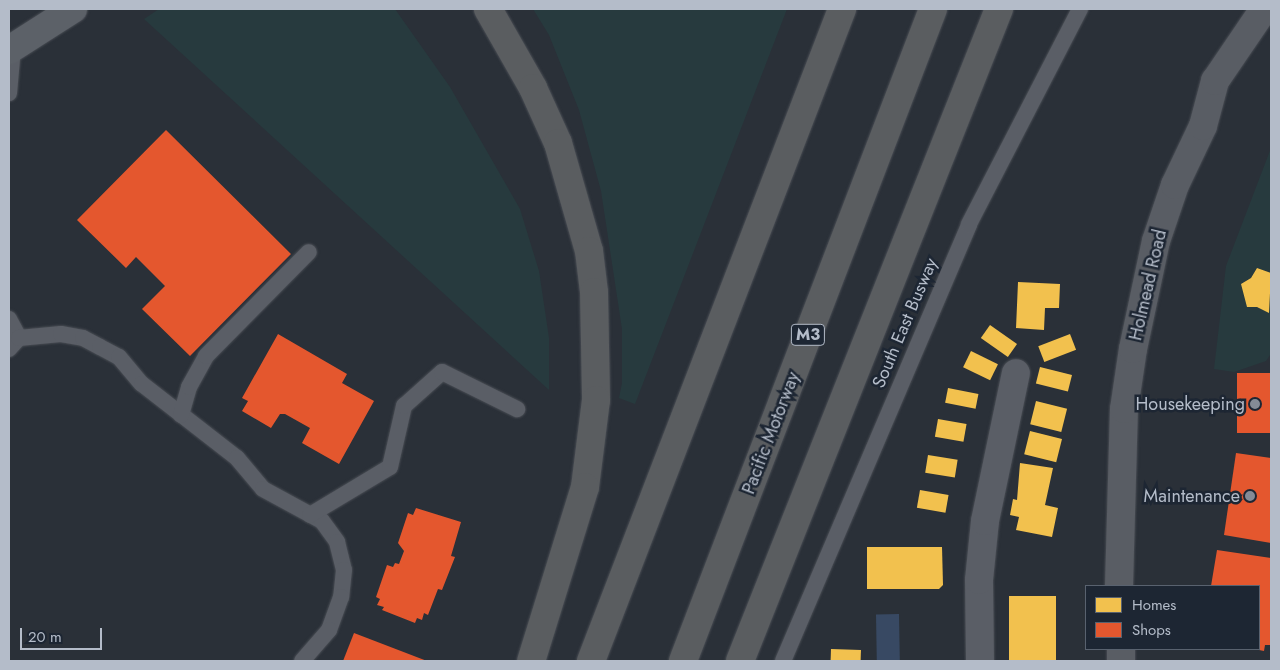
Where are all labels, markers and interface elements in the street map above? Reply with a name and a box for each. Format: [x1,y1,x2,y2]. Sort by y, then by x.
street label: Holmead Road [1125,227,1171,343]
street label: South East Busway [868,255,942,391]
road number: M3 [790,322,826,348]
street label: Pacific Motorway [738,369,804,497]
place label: Housekeeping [1135,393,1245,415]
marker: Housekeeping [1249,398,1261,410]
place label: Maintenance [1144,485,1240,507]
marker: Maintenance [1244,490,1256,502]
legend [1085,585,1260,650]
text: Homes [1132,594,1176,616]
scale bar [22,618,105,650]
text: Shops [1132,619,1171,641]
text: 20 m [28,626,62,648]

